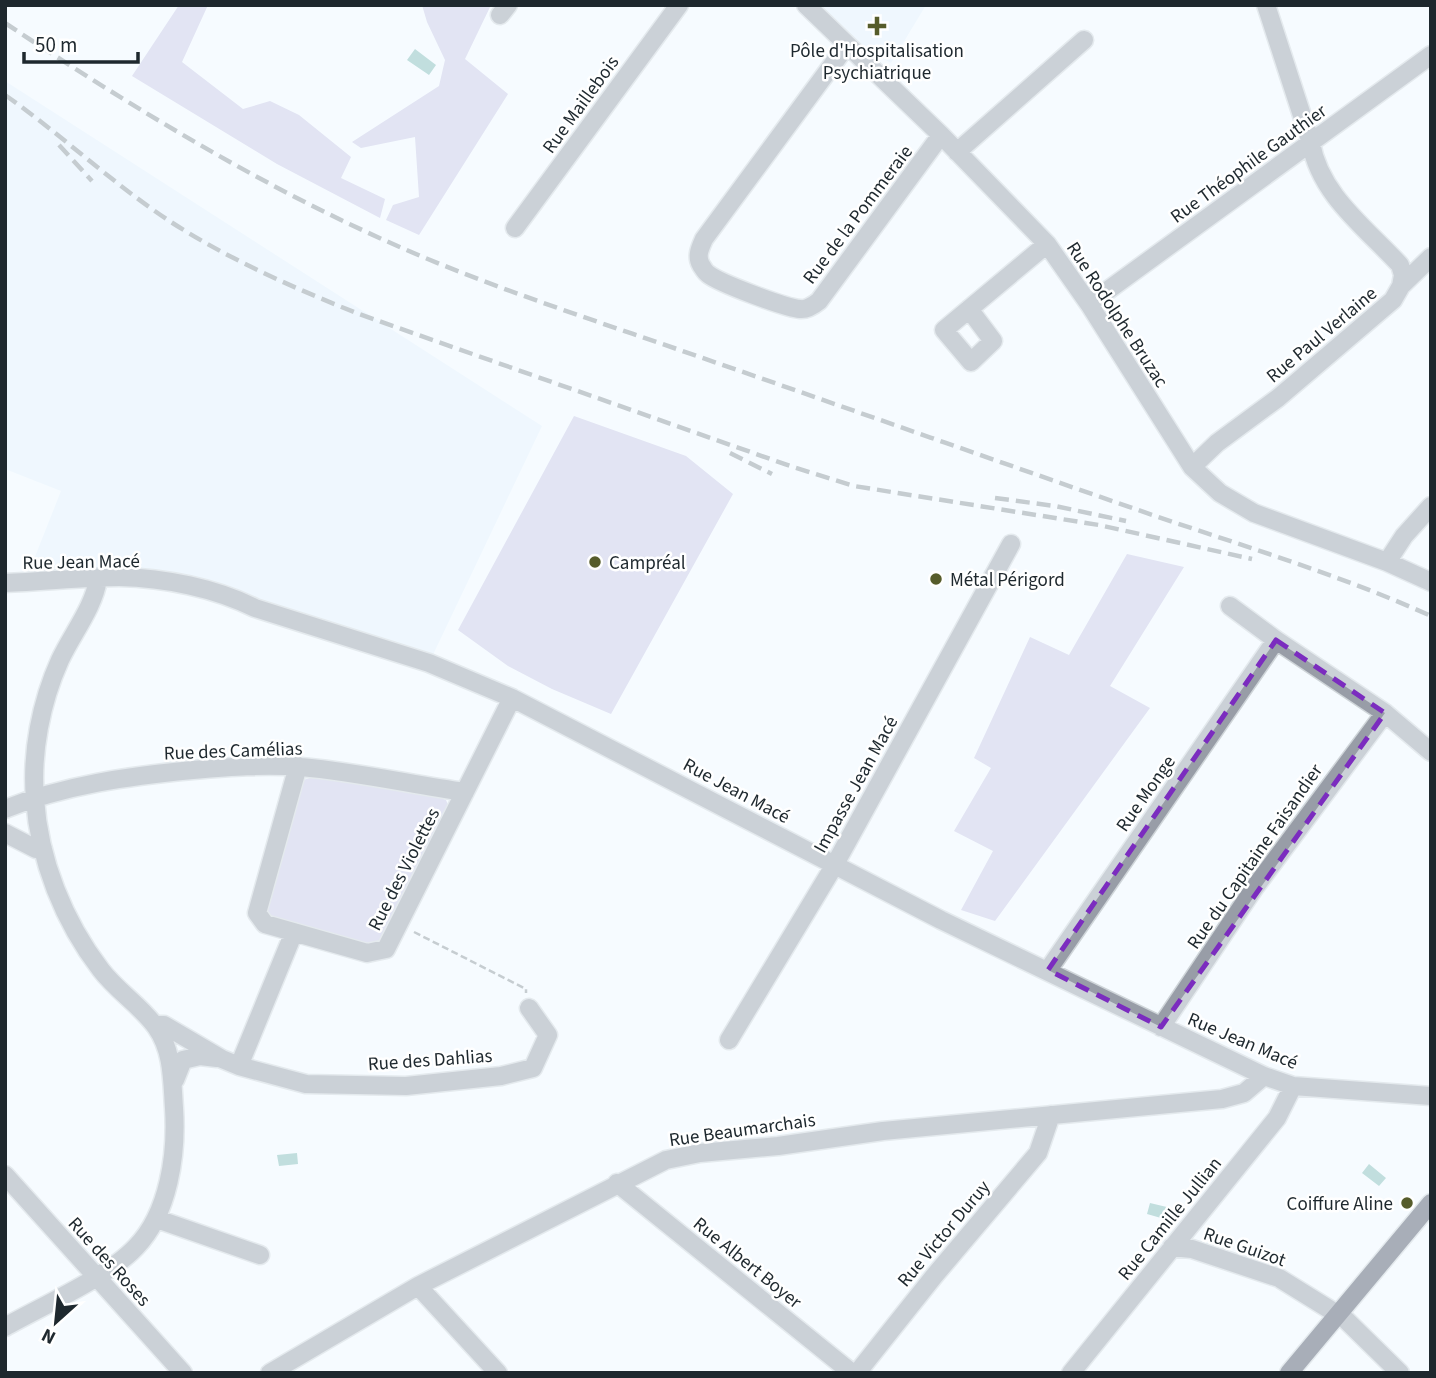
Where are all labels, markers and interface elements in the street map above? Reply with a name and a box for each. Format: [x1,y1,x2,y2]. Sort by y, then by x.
marker: Pôle d'Hospitalisation Psychiatrique [867,16,887,36]
scale bar [24,21,138,65]
text: 50 m [35,30,77,60]
place label: Pôle d'Hospitalisation Psychiatrique [790,38,964,87]
street label: Rue Maillebois [536,50,626,159]
street label: Rue Théophile Gauthier [1165,98,1333,230]
street label: Rue de la Pommeraie [797,140,919,290]
street label: Rue Rodolphe Bruzac [1059,237,1174,393]
street label: Rue Paul Verlaine [1261,281,1383,390]
street label: Rue Jean Macé [22,548,140,577]
place label: Campréal [609,550,686,577]
marker: Campréal [587,554,603,570]
place label: Métal Périgord [950,567,1065,594]
marker: Métal Périgord [928,571,944,587]
street label: Impasse Jean Macé [807,711,905,858]
street label: Rue des Camélias [163,736,303,767]
street label: Rue Monge [1110,750,1182,837]
street label: Rue Jean Macé [678,752,794,831]
street label: Rue du Capitaine Faisandier [1181,758,1330,955]
street label: Rue des Violettes [362,804,447,936]
street label: Rue Jean Macé [1183,1006,1302,1077]
street label: Rue des Dahlias [367,1043,493,1078]
street label: Rue Beaumarchais [667,1107,817,1154]
street label: Rue Camille Jullian [1112,1151,1228,1286]
street label: Rue Victor Duruy [891,1175,997,1293]
place label: Coiffure Aline [1287,1191,1393,1218]
marker: Coiffure Aline [1399,1195,1415,1211]
street label: Rue des Roses [61,1211,157,1313]
street label: Rue Albert Boyer [687,1211,807,1316]
street label: Rue Guizot [1200,1221,1290,1274]
north arrow [21,1287,91,1357]
text: N [37,1321,61,1351]

